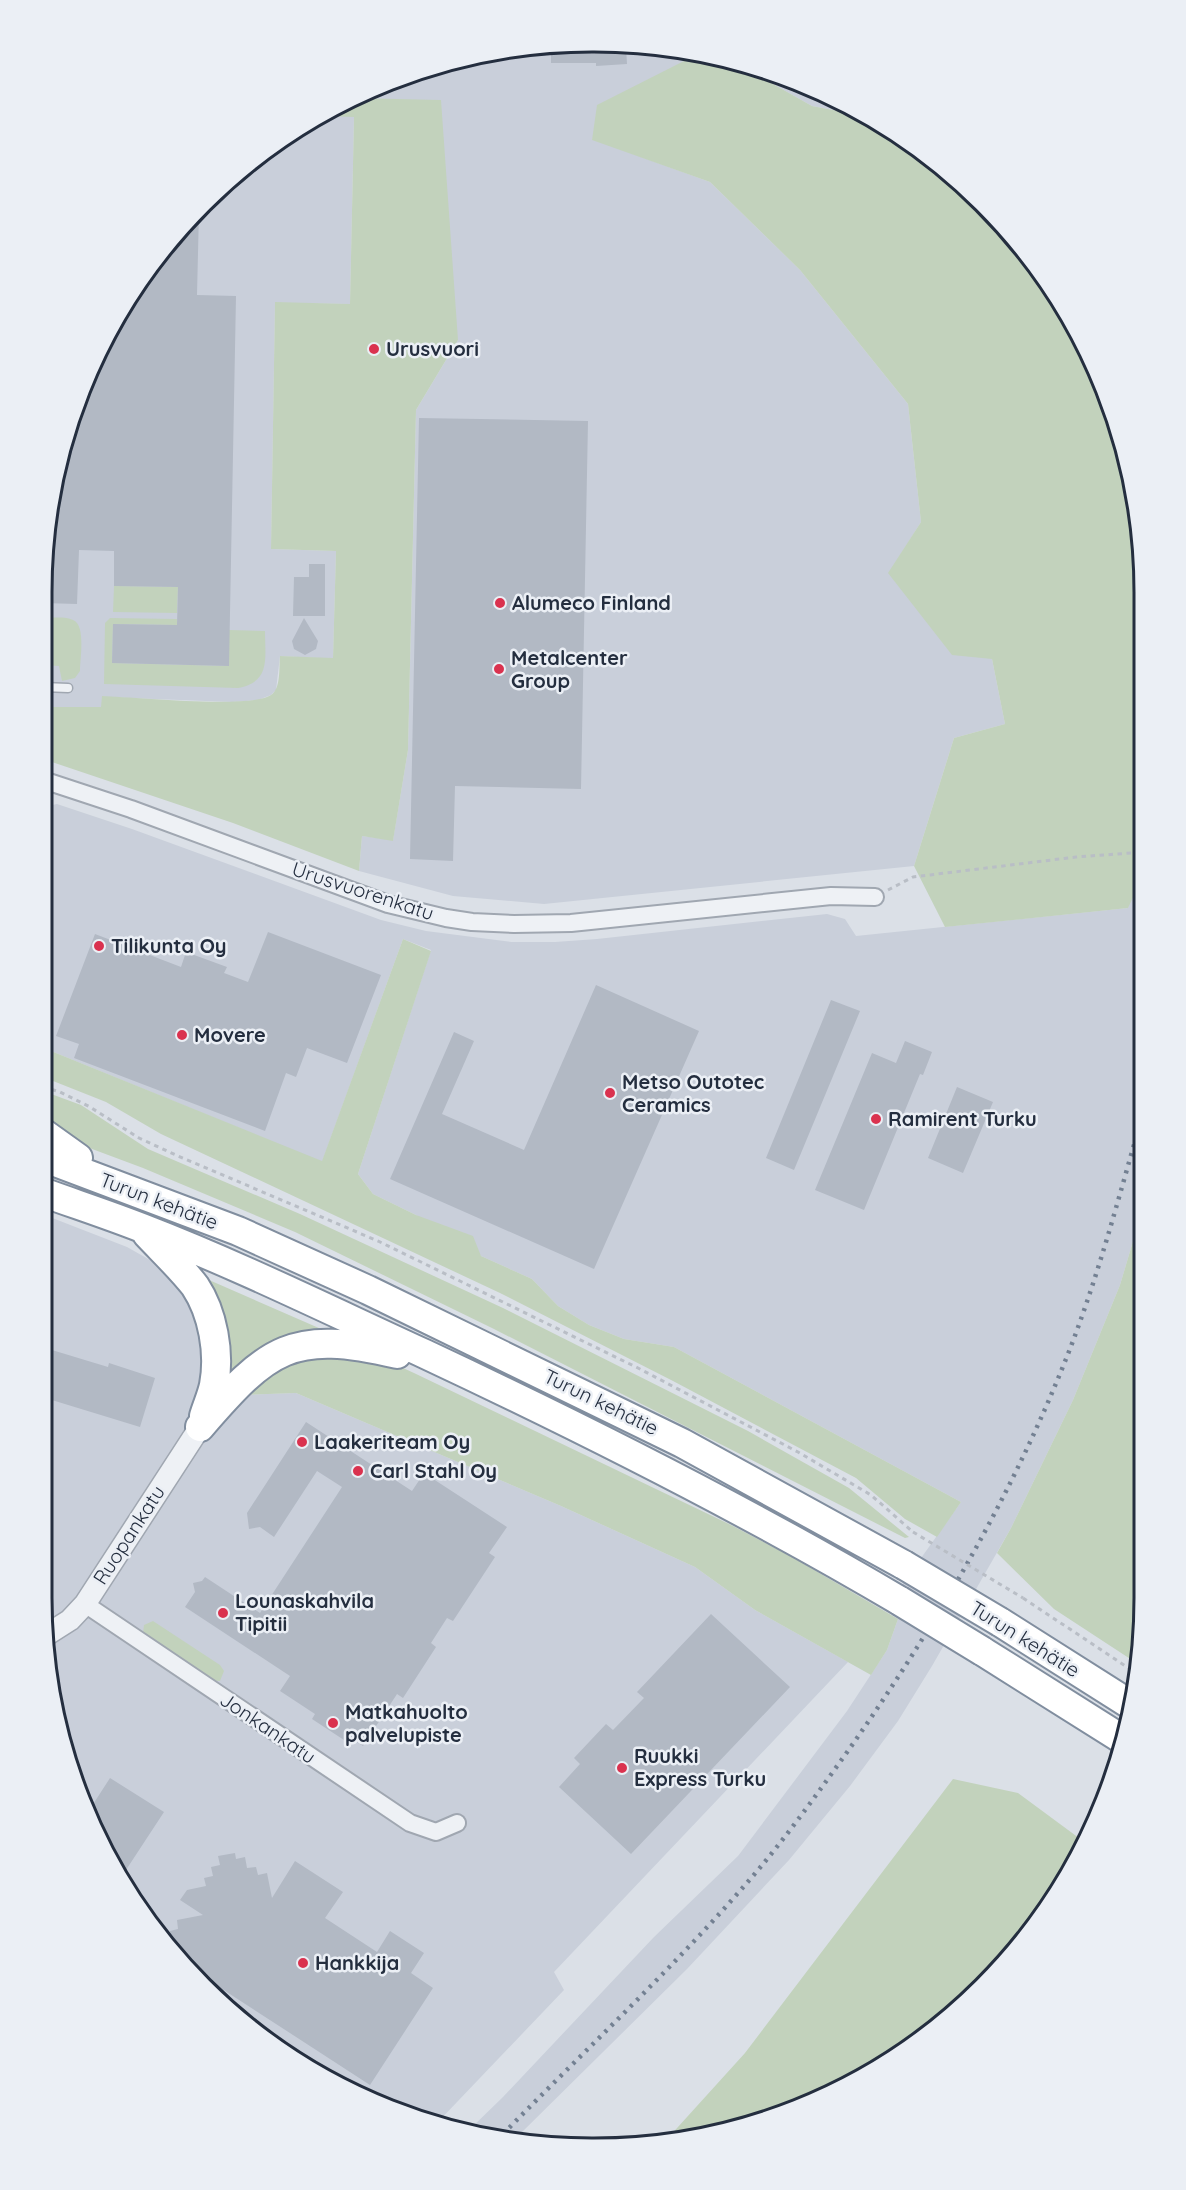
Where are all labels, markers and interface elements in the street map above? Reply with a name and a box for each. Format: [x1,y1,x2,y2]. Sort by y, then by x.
place label: Urusvuori [386,336,479,361]
marker: Urusvuori [367,342,381,356]
place label: Alumeco Finland [512,590,671,615]
marker: Alumeco Finland [493,596,507,610]
place label: Metalcenter Group [511,645,628,693]
marker: Metalcenter Group [492,662,506,676]
street label: Urusvuorenkatu [289,856,437,925]
place label: Tilikunta Oy [111,933,227,958]
marker: Tilikunta Oy [92,939,106,953]
place label: Movere [194,1022,266,1047]
marker: Movere [175,1028,189,1042]
place label: Metso Outotec Ceramics [622,1069,764,1117]
marker: Metso Outotec Ceramics [603,1086,617,1100]
place label: Ramirent Turku [888,1106,1037,1131]
marker: Ramirent Turku [869,1112,883,1126]
street label: Turun kehätie [97,1167,222,1235]
street label: Turun kehätie [540,1363,663,1440]
place label: Laakeriteam Oy [314,1429,470,1454]
marker: Laakeriteam Oy [295,1435,309,1449]
place label: Carl Stahl Oy [370,1458,497,1483]
marker: Carl Stahl Oy [351,1464,365,1478]
street label: Ruopankatu [87,1480,170,1589]
place label: Lounaskahvila Tipitii [235,1588,374,1636]
street label: Turun kehätie [966,1595,1085,1682]
marker: Lounaskahvila Tipitii [216,1606,230,1620]
street label: Jonkankatu [216,1686,321,1769]
place label: Matkahuolto palvelupiste [345,1699,468,1747]
marker: Matkahuolto palvelupiste [326,1716,340,1730]
place label: Ruukki Express Turku [634,1743,766,1791]
marker: Ruukki Express Turku [615,1761,629,1775]
place label: Hankkija [315,1950,399,1975]
marker: Hankkija [296,1956,310,1970]

